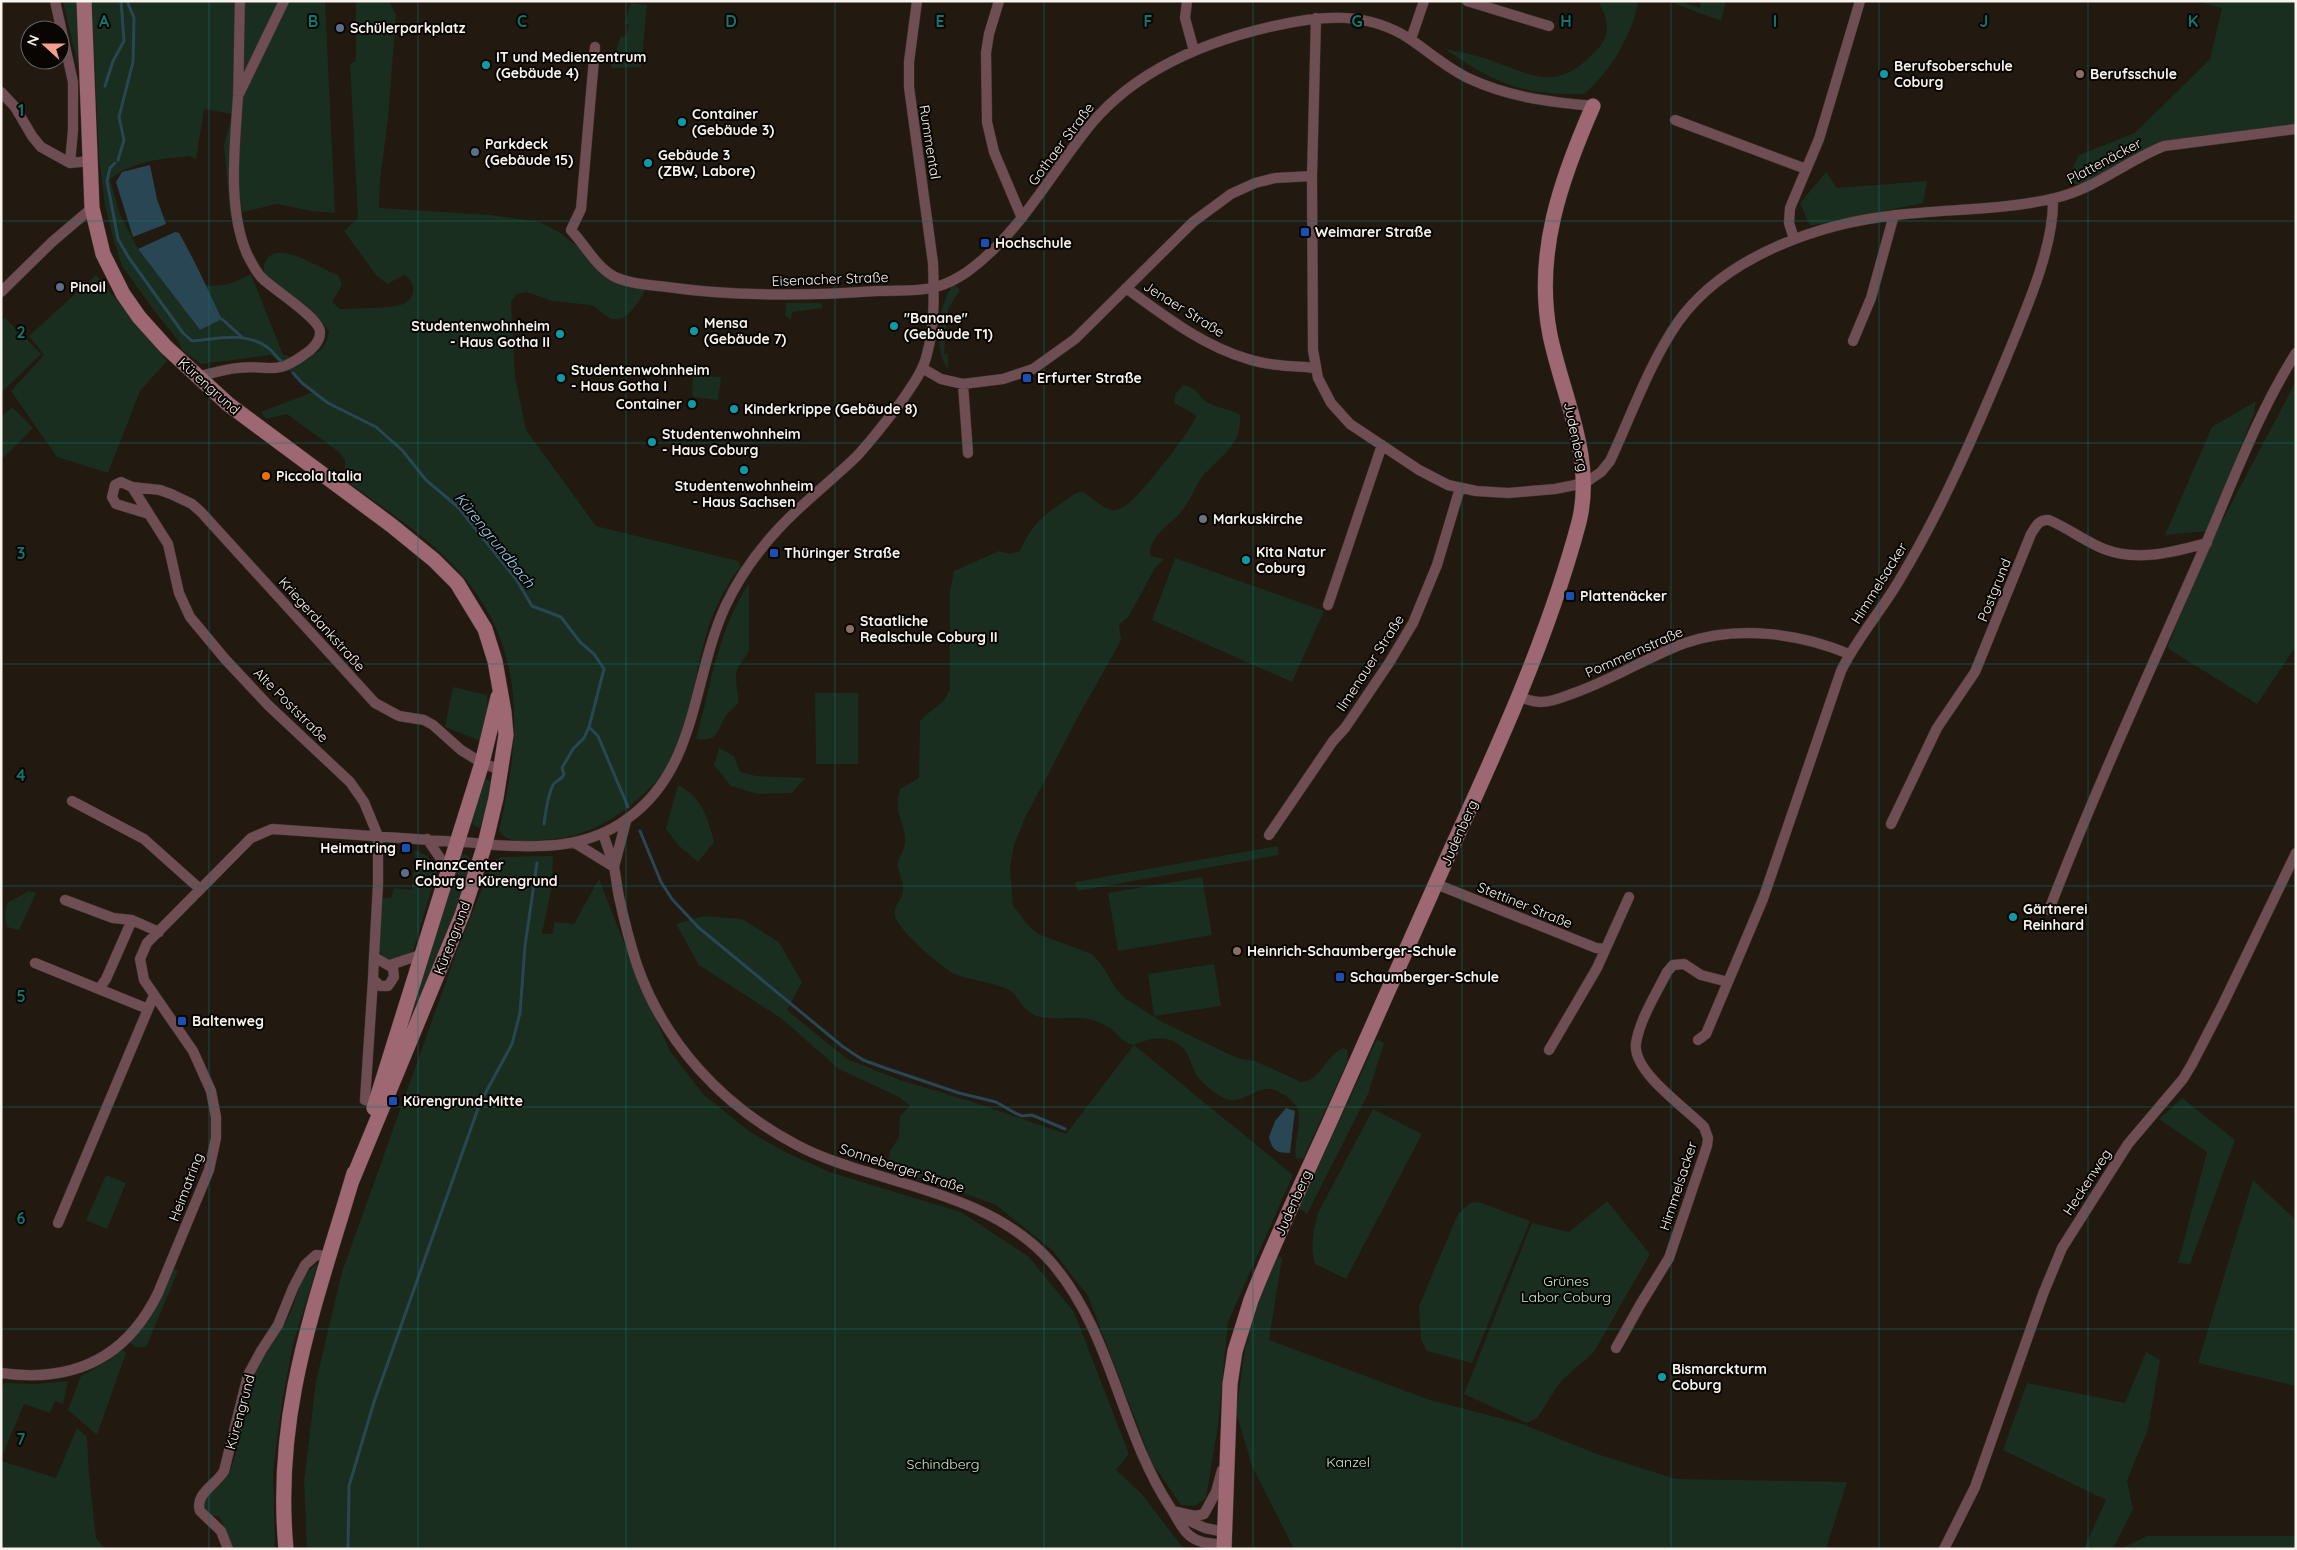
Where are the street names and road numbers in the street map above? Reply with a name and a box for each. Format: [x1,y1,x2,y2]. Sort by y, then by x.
street label: Gothaer Straße [1024,99,1098,189]
street label: Rummental [915,103,945,181]
street label: Plattenäcker [2064,134,2145,188]
street label: Eisenacher Straße [771,268,889,290]
street label: Jenaer Straße [1140,277,1228,341]
street label: Kürengrund [174,354,244,418]
street label: Judenberg [1560,401,1592,473]
street label: Himmelsacker [1847,538,1912,627]
street label: Postgrund [1973,556,2015,624]
street label: Kriegerdankstraße [275,573,369,675]
street label: Ilmenauer Straße [1332,611,1408,715]
street label: Pommernstraße [1582,622,1686,682]
street label: Alte Poststraße [250,664,332,746]
street label: Judenberg [1436,797,1482,869]
street label: Stettiner Straße [1475,878,1575,932]
street label: Kürengrund [430,899,474,977]
street label: Sonneberger Straße [837,1139,967,1197]
street label: Himmelsacker [1655,1139,1701,1233]
street label: Heckenweg [2059,1145,2115,1219]
street label: Heimatring [165,1150,207,1224]
street label: Judenberg [1270,1167,1316,1239]
street label: Kürengrund [221,1372,259,1452]

